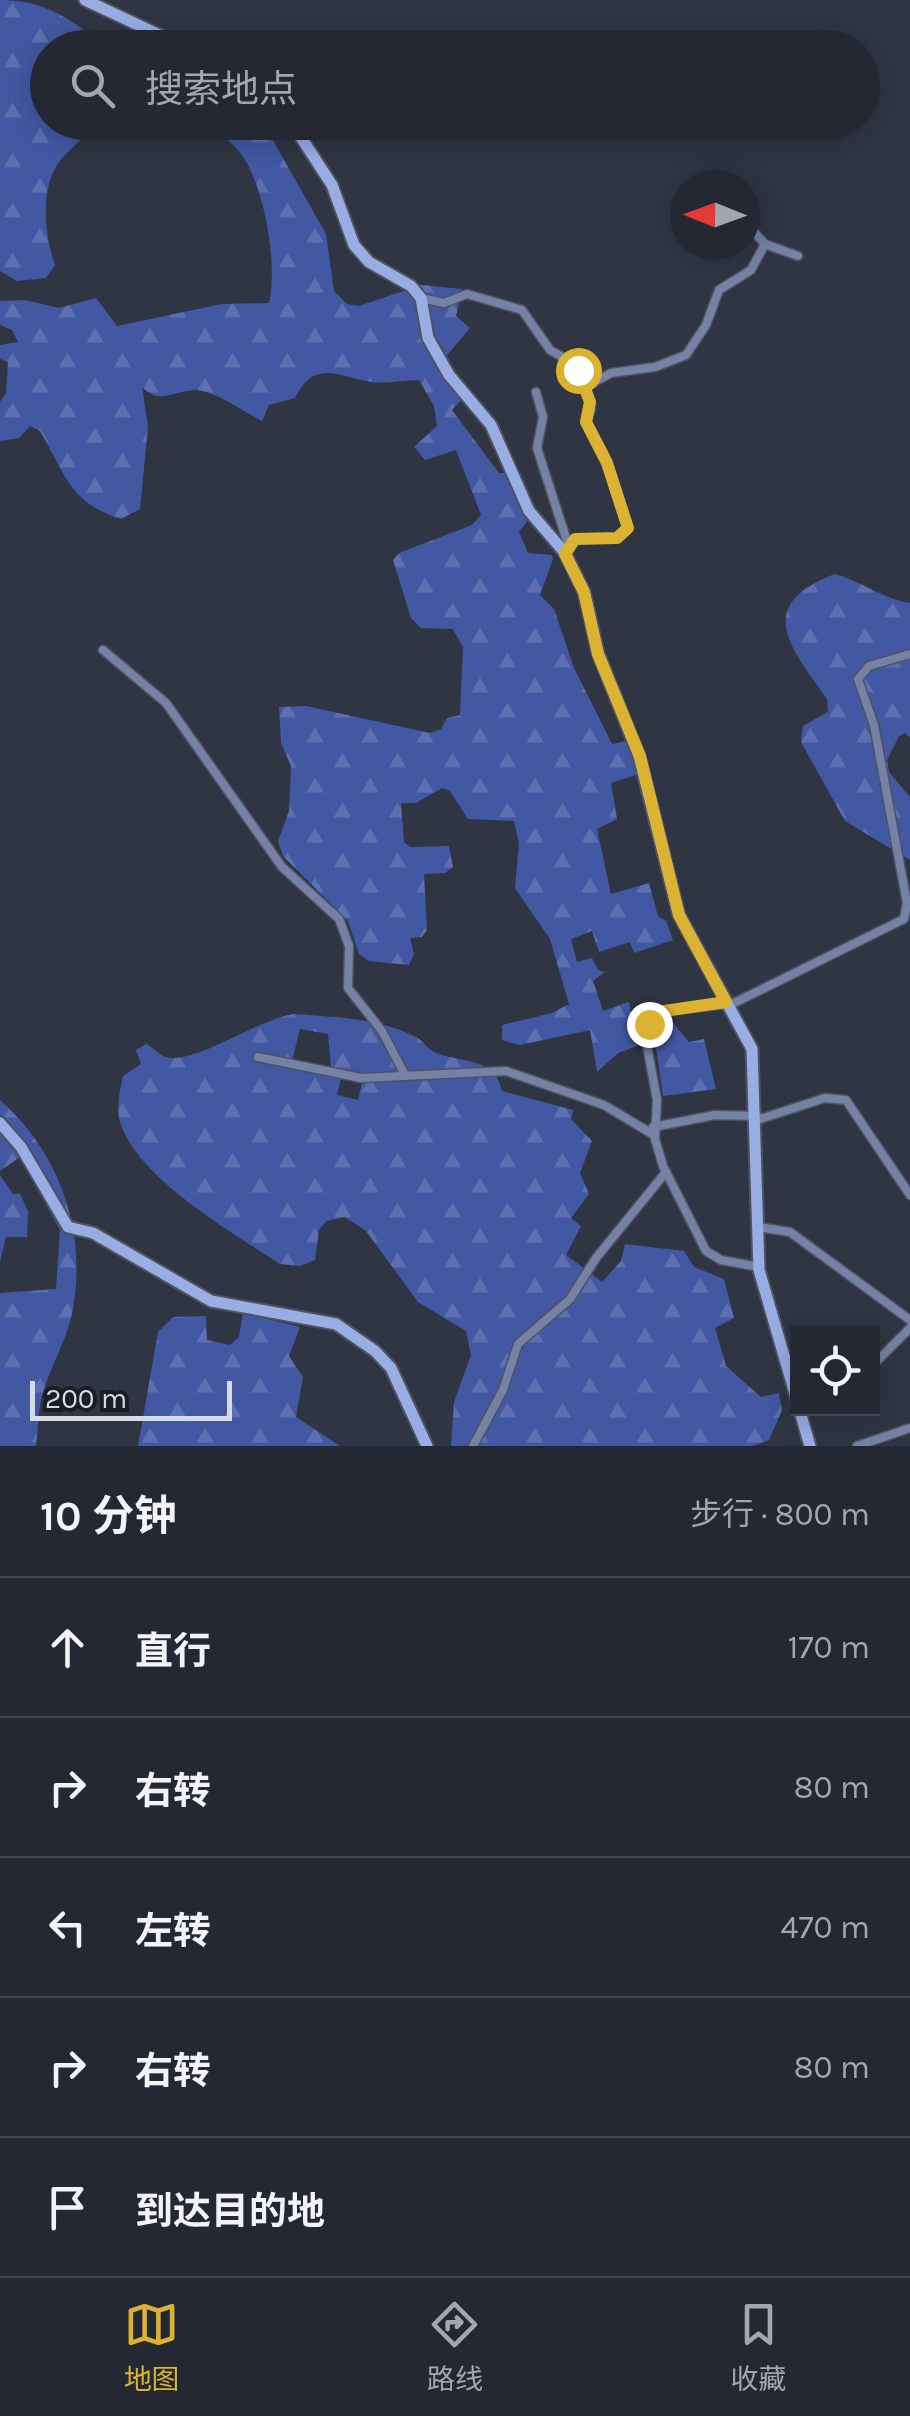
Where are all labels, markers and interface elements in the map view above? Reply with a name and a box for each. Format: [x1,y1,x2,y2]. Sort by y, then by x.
search box [30,30,880,140]
icon: search [65,58,120,113]
text: 搜索地点 [145,67,297,112]
north arrow [670,170,760,260]
route start [556,348,602,394]
route end [627,1002,673,1048]
map controls [790,1326,880,1416]
button: locate [790,1326,880,1416]
scale bar [30,1376,232,1420]
text: 200 m [45,1382,127,1415]
text: 10 分钟 [40,1491,176,1541]
text: 步行 · 800 m [690,1496,870,1533]
icon: ahead [40,1620,95,1675]
text: 直行 [135,1629,211,1674]
text: 170 m [788,1629,870,1666]
icon: right [40,1760,95,1815]
text: 右转 [135,1769,211,1814]
text: 80 m [794,1769,870,1806]
icon: left [40,1900,95,1955]
text: 左转 [135,1909,211,1954]
text: 470 m [781,1909,870,1946]
icon: right [40,2040,95,2095]
text: 右转 [135,2049,211,2094]
text: 80 m [794,2049,870,2086]
icon: arrive [40,2180,95,2235]
text: 到达目的地 [135,2189,325,2234]
tab: 地图 [124,2297,180,2397]
tab: 路线 [427,2297,483,2397]
tab: 收藏 [730,2297,786,2397]

